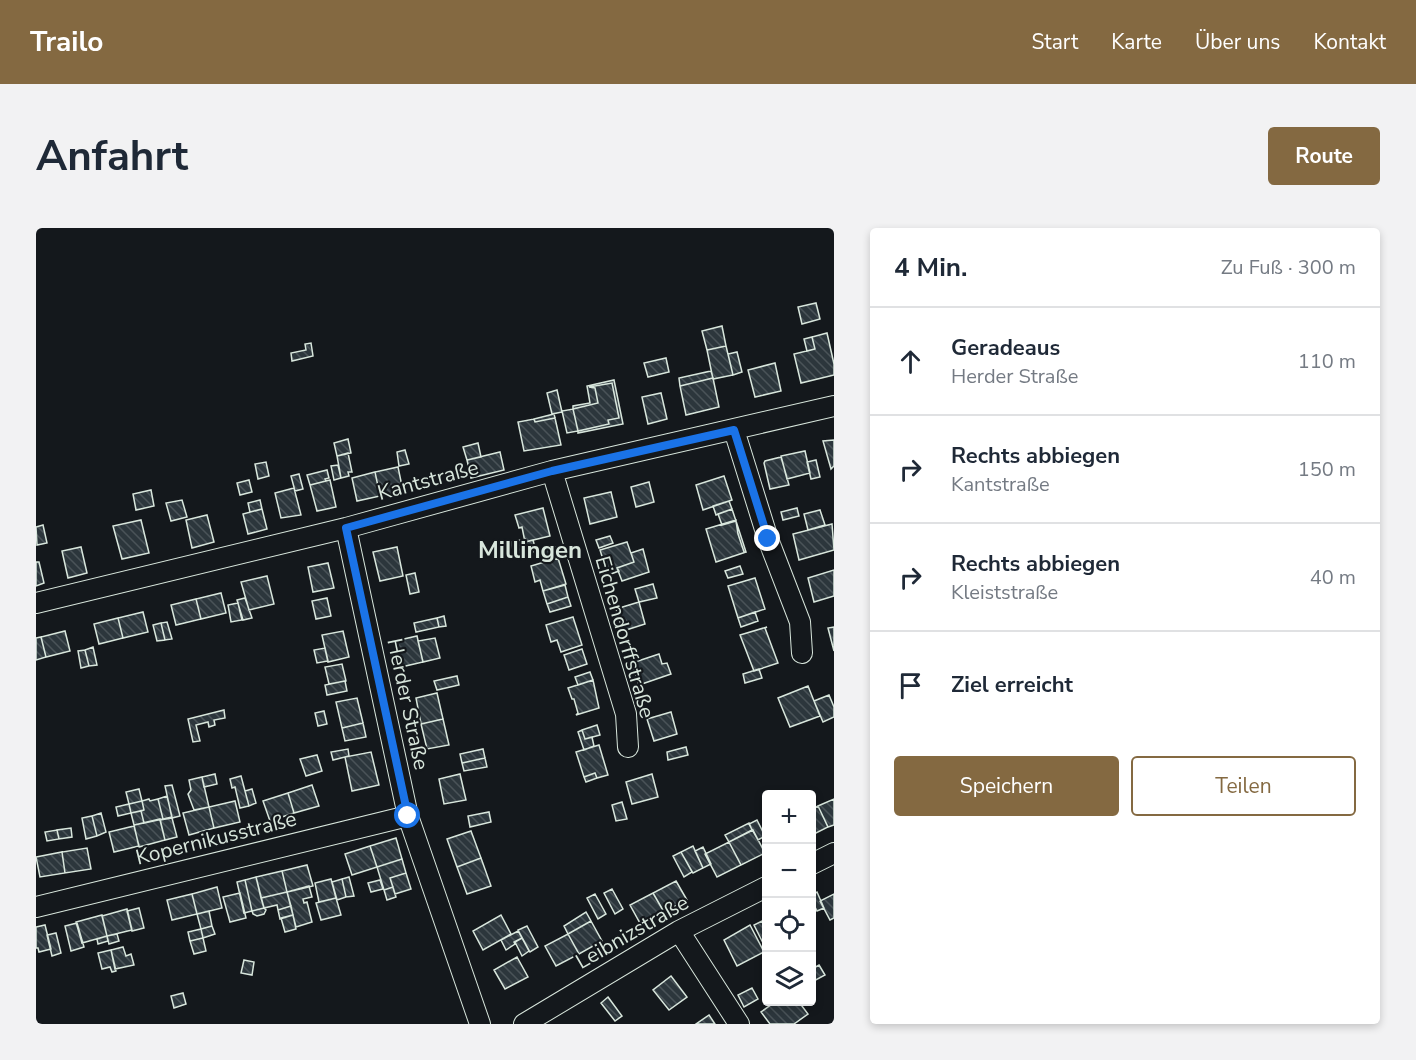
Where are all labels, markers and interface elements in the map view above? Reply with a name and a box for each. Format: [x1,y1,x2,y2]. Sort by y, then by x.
text: Trailo [30,23,103,61]
text: Start [1031,28,1078,56]
text: Karte [1111,28,1162,56]
text: Über uns [1195,28,1280,56]
text: Kontakt [1313,28,1386,56]
button: Route [1268,127,1380,185]
text: Anfahrt [36,128,188,185]
text: 4 Min. [894,250,967,285]
text: Zu Fuß · 300 m [1221,254,1356,281]
text: Geradeaus [951,333,1060,363]
icon: ahead [894,345,927,378]
text: 110 m [1298,348,1356,375]
text: Herder Straße [951,363,1078,390]
text: Rechts abbiegen [951,441,1120,471]
street label: Kantstraße [374,453,482,507]
icon: right [894,453,927,486]
text: 150 m [1298,456,1356,483]
text: Kantstraße [951,471,1050,498]
route end [754,525,780,551]
district label: Millingen [478,534,582,566]
text: Rechts abbiegen [951,549,1120,579]
street label: Eichendorffstraße [588,553,662,721]
icon: right [894,561,927,594]
text: 40 m [1310,564,1356,591]
text: Kleiststraße [951,579,1058,606]
street label: Herder Straße [380,636,436,772]
icon: arrive [894,669,927,702]
text: Ziel erreicht [951,670,1073,700]
button: Speichern [894,756,1119,816]
button: Teilen [1131,756,1356,816]
map controls [762,790,816,1006]
button: + [762,790,816,844]
route start [394,802,420,828]
street label: Kopernikusstraße [133,804,299,872]
button: − [762,844,816,898]
street label: Leibnizstraße [570,888,694,976]
button: locate [762,898,816,952]
button: layers [762,952,816,1006]

